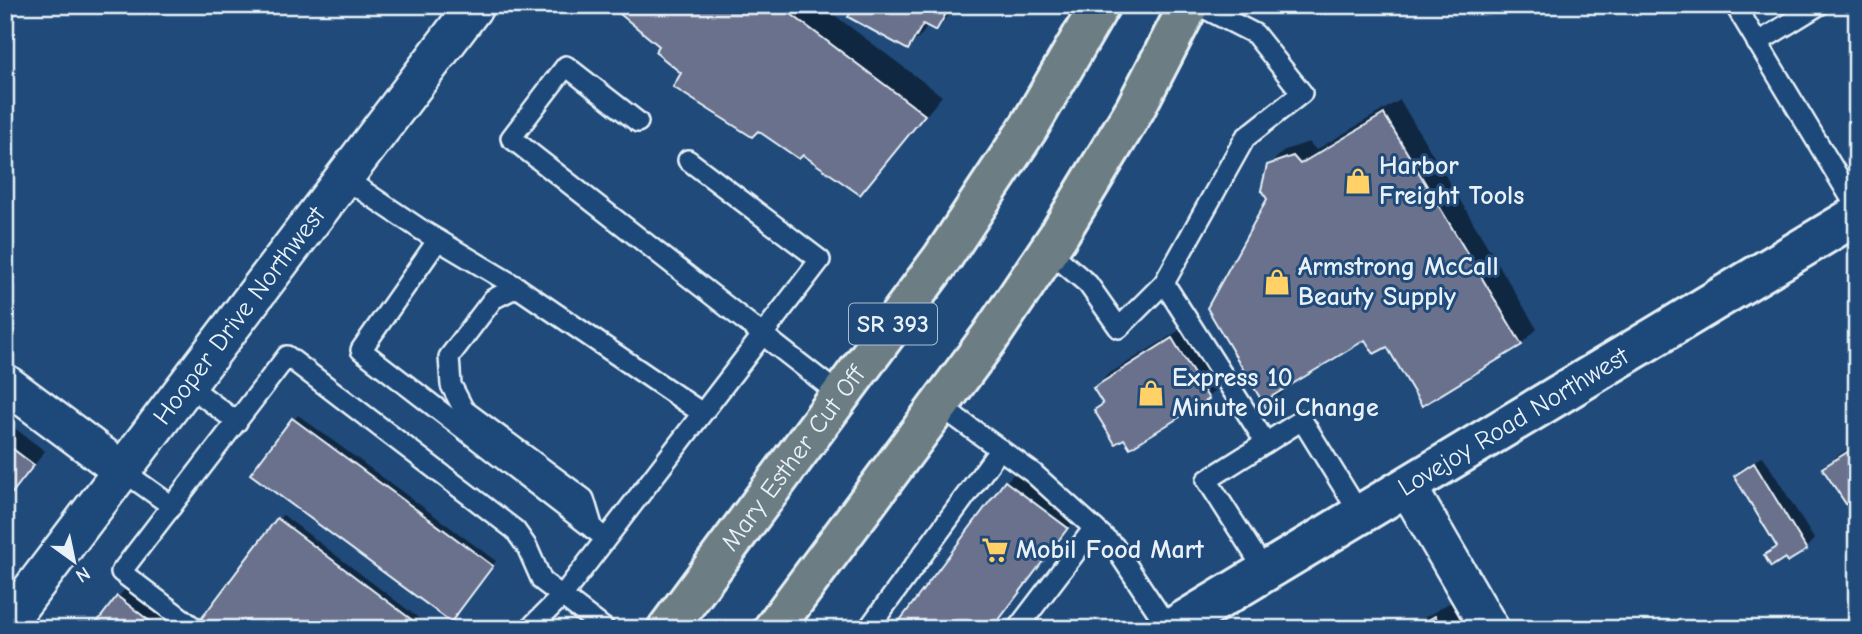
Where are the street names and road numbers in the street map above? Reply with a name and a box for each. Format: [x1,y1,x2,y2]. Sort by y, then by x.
street label: Hooper Drive Northwest [147,200,333,431]
road number: SR 393 [849,304,937,344]
street label: Lovejoy Road Northwest [1393,340,1635,503]
street label: Mary Esther Cut Off [715,359,873,557]

